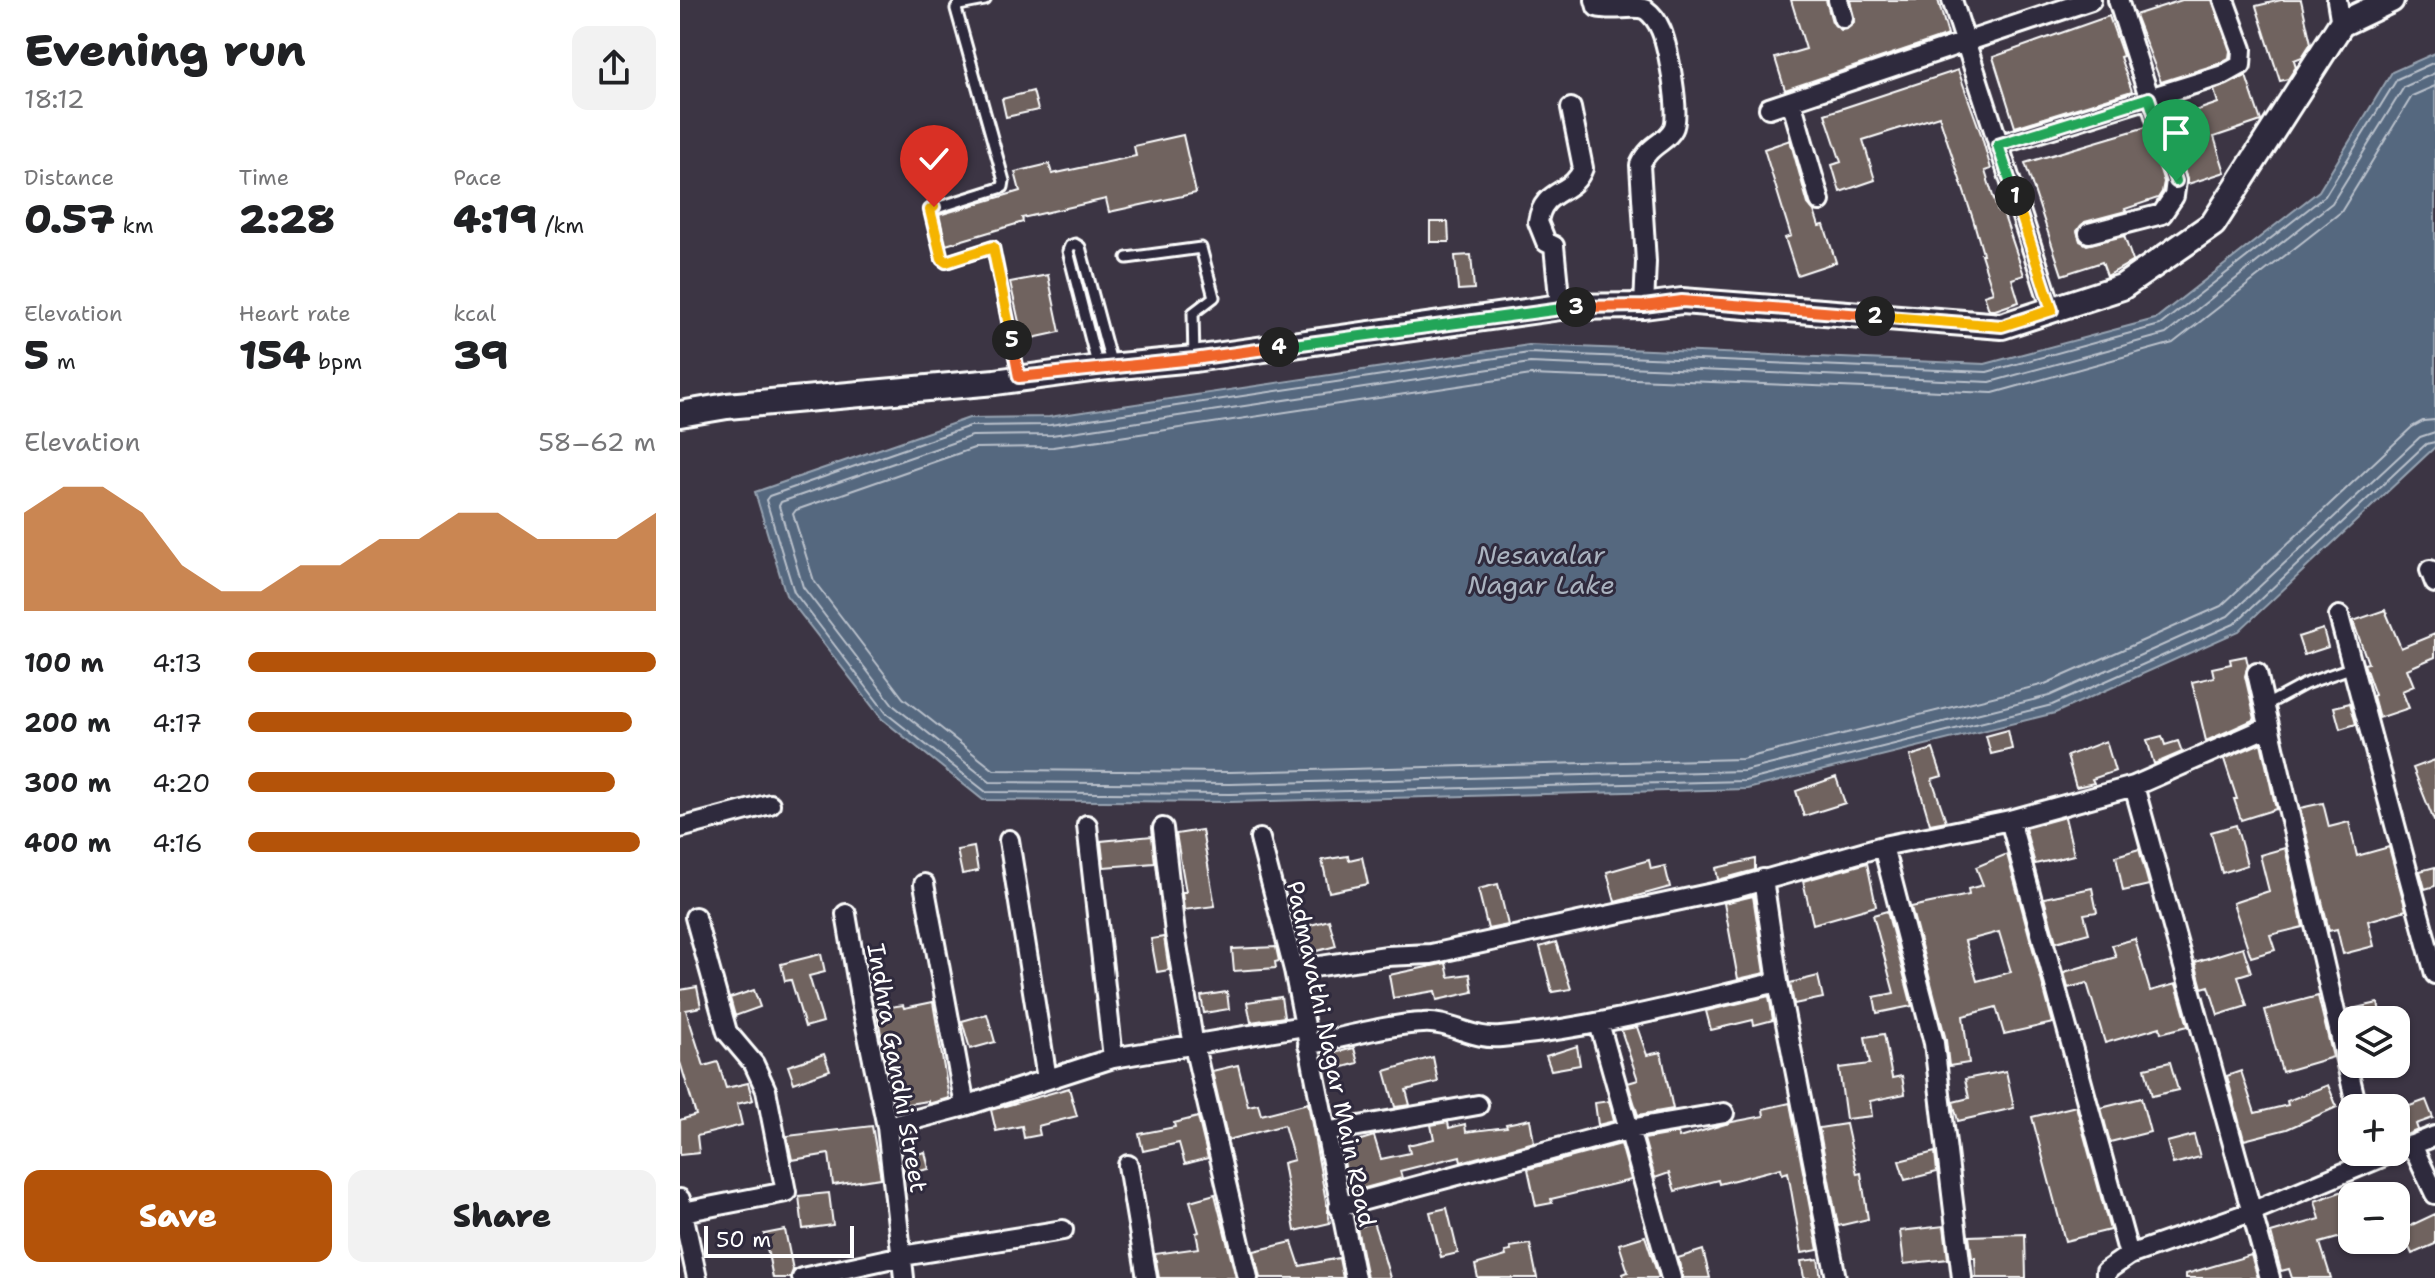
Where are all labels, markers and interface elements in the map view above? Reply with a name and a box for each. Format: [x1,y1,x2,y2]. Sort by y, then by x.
text: Evening run [24,21,306,80]
button: share [572,26,656,110]
text: 18:12 [24,81,85,116]
pin [2142,99,2210,181]
icon: arrive [2154,111,2198,155]
pin [900,125,968,207]
icon: check [912,137,956,181]
text: Distance [24,163,114,192]
text: Time [239,163,289,192]
text: Pace [453,163,502,192]
pin: 1 [1995,176,2035,216]
text: 1 [2010,181,2020,210]
text: 0.57 [24,192,115,246]
text: 2:28 [239,192,335,246]
text: 4:19 [453,192,538,246]
text: km [115,211,154,240]
text: /km [538,211,584,240]
pin: 3 [1556,287,1596,327]
text: 3 [1568,292,1584,321]
pin: 2 [1855,296,1895,336]
text: Elevation [24,299,122,328]
text: Heart rate [239,299,351,328]
text: kcal [453,299,496,328]
text: 2 [1867,301,1883,330]
pin: 5 [992,320,1032,360]
text: 5 [1005,325,1019,354]
pin: 4 [1259,327,1299,367]
text: 5 [24,328,49,382]
text: 154 [239,328,311,382]
text: 39 [453,328,509,382]
text: 4 [1271,332,1287,361]
text: m [49,347,76,376]
text: bpm [311,347,362,376]
text: Elevation [24,424,140,459]
text: 58–62 m [538,424,656,459]
water label: Nesavalar Nagar Lake [1467,537,1615,602]
text: 100 m [24,645,104,680]
text: 4:13 [152,645,202,680]
text: 200 m [24,705,111,740]
text: 4:17 [152,705,202,740]
text: 300 m [24,765,111,800]
text: 4:20 [152,765,210,800]
text: 400 m [24,825,111,860]
text: 4:16 [152,825,203,860]
street label: Padmavathi Nagar Main Road [1279,878,1383,1230]
street label: Indhra Gandhi Street [859,941,935,1195]
map controls [2338,1006,2410,1254]
button: layers [2338,1006,2410,1078]
button: + [2338,1094,2410,1166]
button: Save [24,1170,332,1262]
button: Share [348,1170,656,1262]
button: − [2338,1182,2410,1254]
scale bar [704,1222,854,1258]
text: 50 m [716,1225,771,1254]

